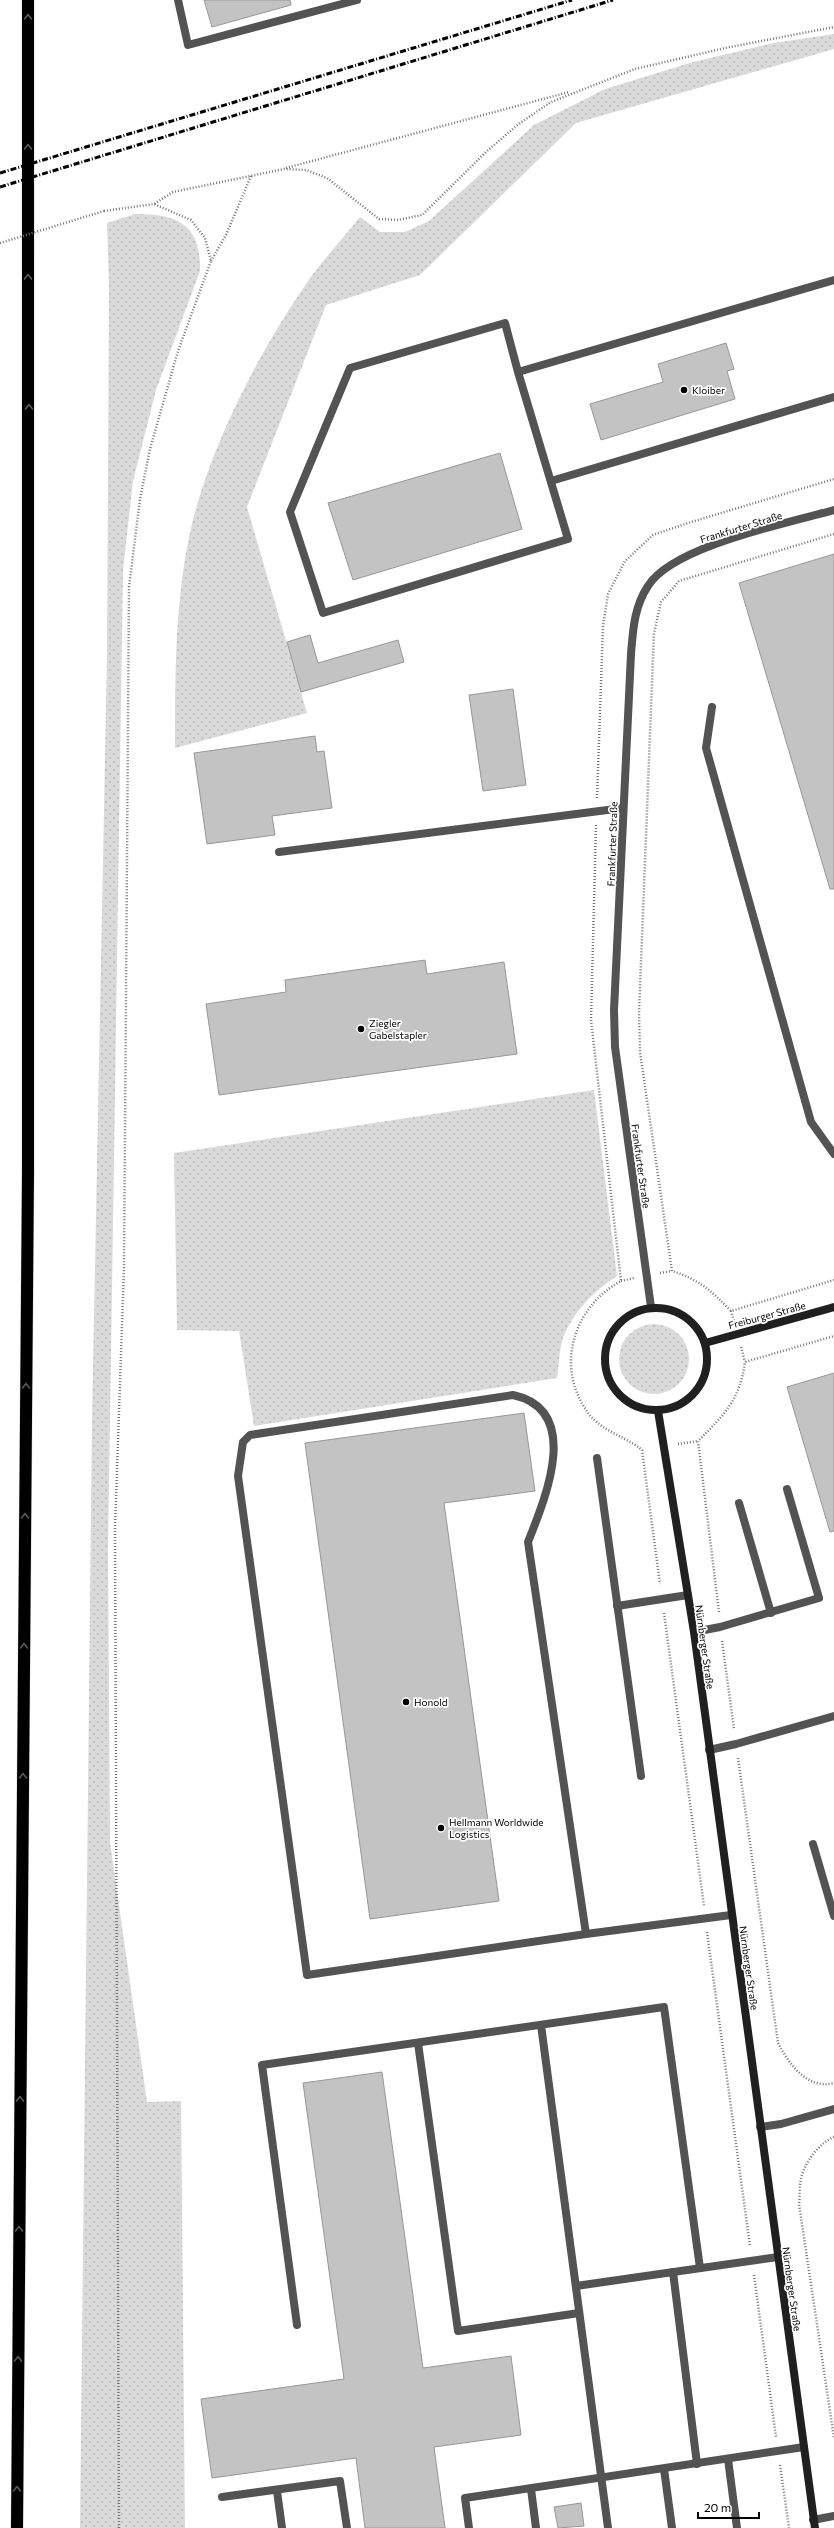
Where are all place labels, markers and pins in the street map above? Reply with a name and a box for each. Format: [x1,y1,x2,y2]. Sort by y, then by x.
place label: Kloiber [692,384,725,396]
marker: Kloiber [679,385,689,395]
place label: Ziegler Gabelstapler [369,1017,427,1041]
marker: Ziegler Gabelstapler [356,1024,366,1034]
place label: Honold [414,1696,448,1708]
marker: Honold [401,1697,411,1707]
place label: Hellmann Worldwide Logistics [449,1816,544,1840]
marker: Hellmann Worldwide Logistics [436,1823,446,1833]

